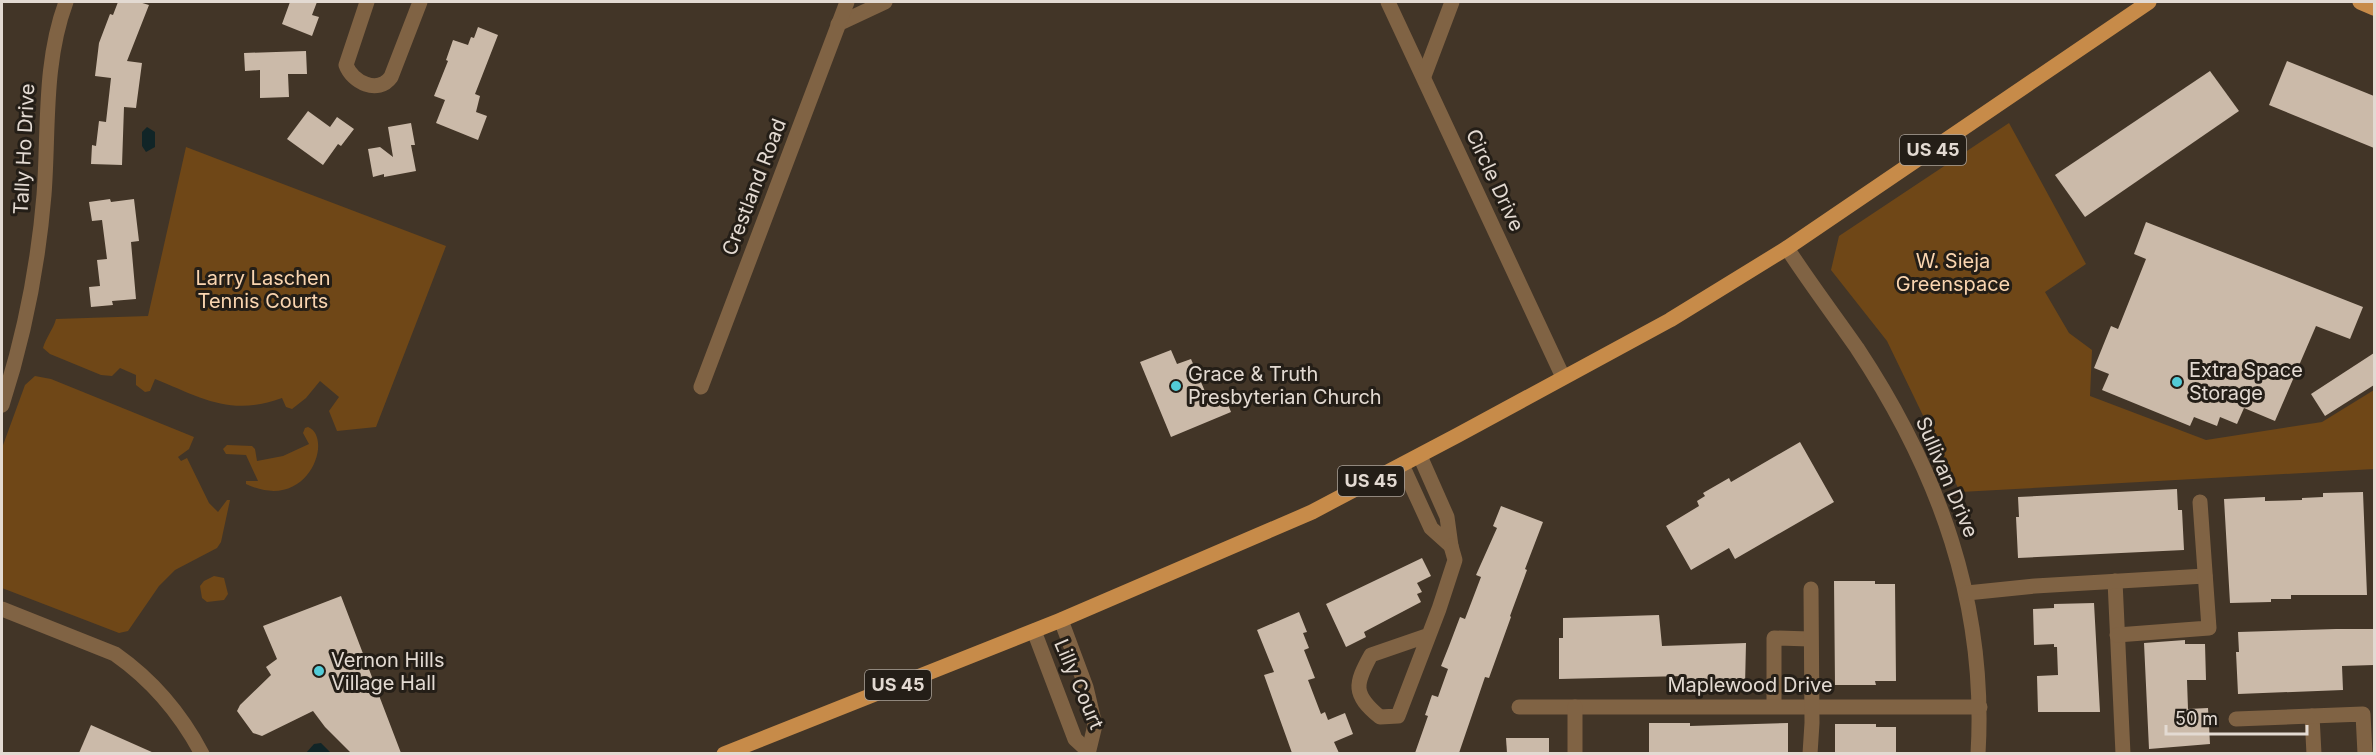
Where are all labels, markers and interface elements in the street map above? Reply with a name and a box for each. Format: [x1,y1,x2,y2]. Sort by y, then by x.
street label: Tally Ho Drive [9,83,39,215]
street label: Crestland Road [717,115,791,259]
street label: Circle Drive [1461,125,1529,235]
road number: US 45 [1900,135,1966,165]
park label: W. Sieja Greenspace [1896,249,2010,296]
park label: Larry Laschen Tennis Courts [196,266,330,313]
place label: Extra Space Storage [2189,358,2303,405]
place label: Grace & Truth Presbyterian Church [1188,362,1382,409]
marker: Extra Space Storage [2170,375,2184,389]
marker: Grace & Truth Presbyterian Church [1169,379,1183,393]
street label: Sullivan Drive [1911,413,1983,541]
road number: US 45 [1338,466,1404,496]
street label: Lilly Court [1049,635,1109,733]
place label: Vernon Hills Village Hall [331,648,445,695]
marker: Vernon Hills Village Hall [312,664,326,678]
road number: US 45 [865,670,931,700]
street label: Maplewood Drive [1667,673,1833,697]
scale bar [2166,698,2307,736]
text: 50 m [2175,708,2218,729]

